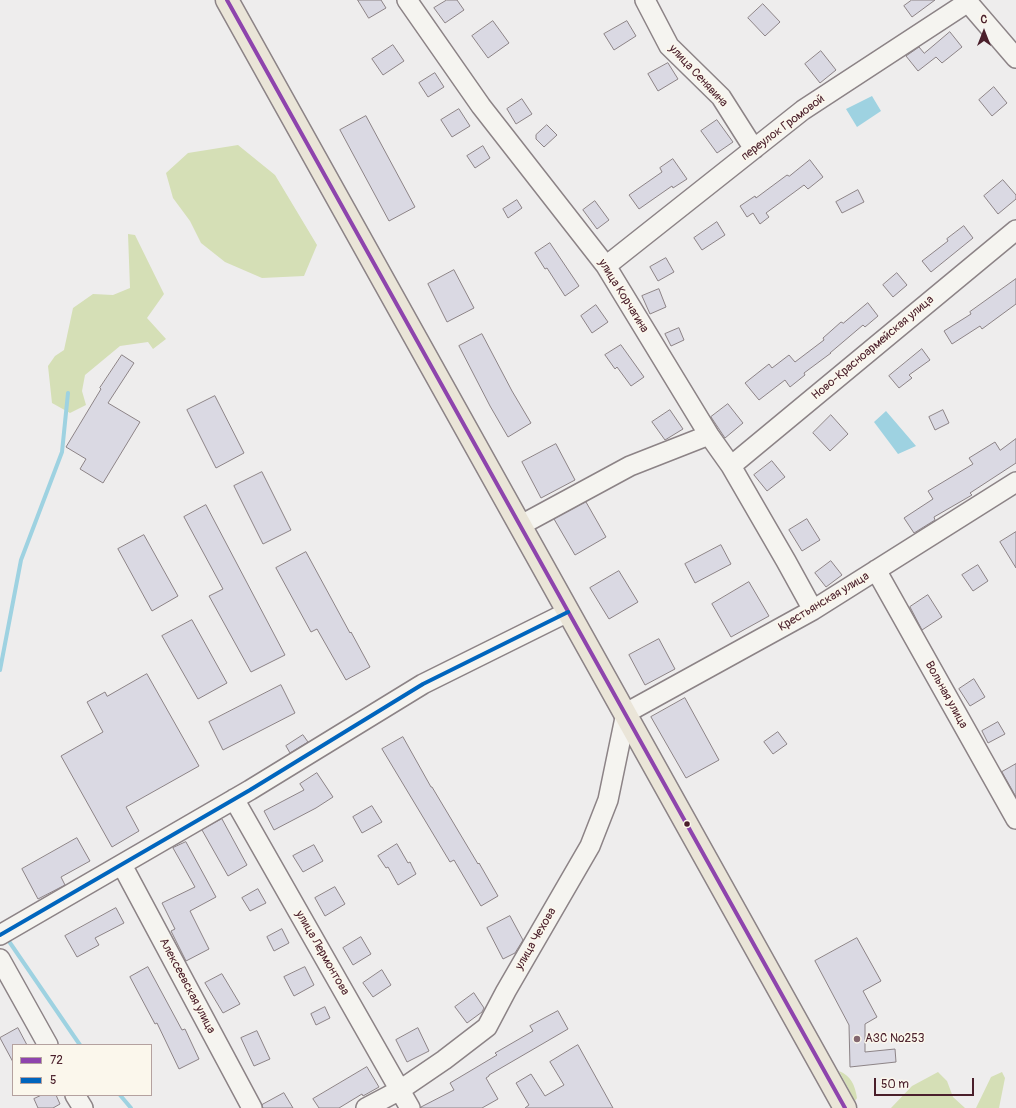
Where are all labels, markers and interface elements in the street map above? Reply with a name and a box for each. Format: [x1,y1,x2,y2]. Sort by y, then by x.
north arrow [964,12,1004,52]
text: С [981,13,987,26]
street label: улица Сенявина [665,42,731,110]
street label: переулок Громовой [738,92,828,164]
street label: улица Корчагина [595,257,651,335]
street label: Ново-Красноармейская улица [809,293,937,403]
street label: Крестьянская улица [776,569,872,635]
street label: Вольная улица [922,659,970,731]
unlabelled marker [682,819,692,829]
street label: улица Чехова [512,905,560,973]
street label: улица Лермонтова [292,908,352,998]
street label: Алексеевская улица [156,936,218,1036]
place label: АЗС №253 [865,1032,924,1046]
marker: АЗС №253 [852,1034,862,1044]
legend [12,1044,152,1096]
text: 72 [50,1053,63,1068]
scale bar [876,1070,976,1096]
text: 5 [50,1073,57,1088]
text: 50 m [881,1077,909,1092]

